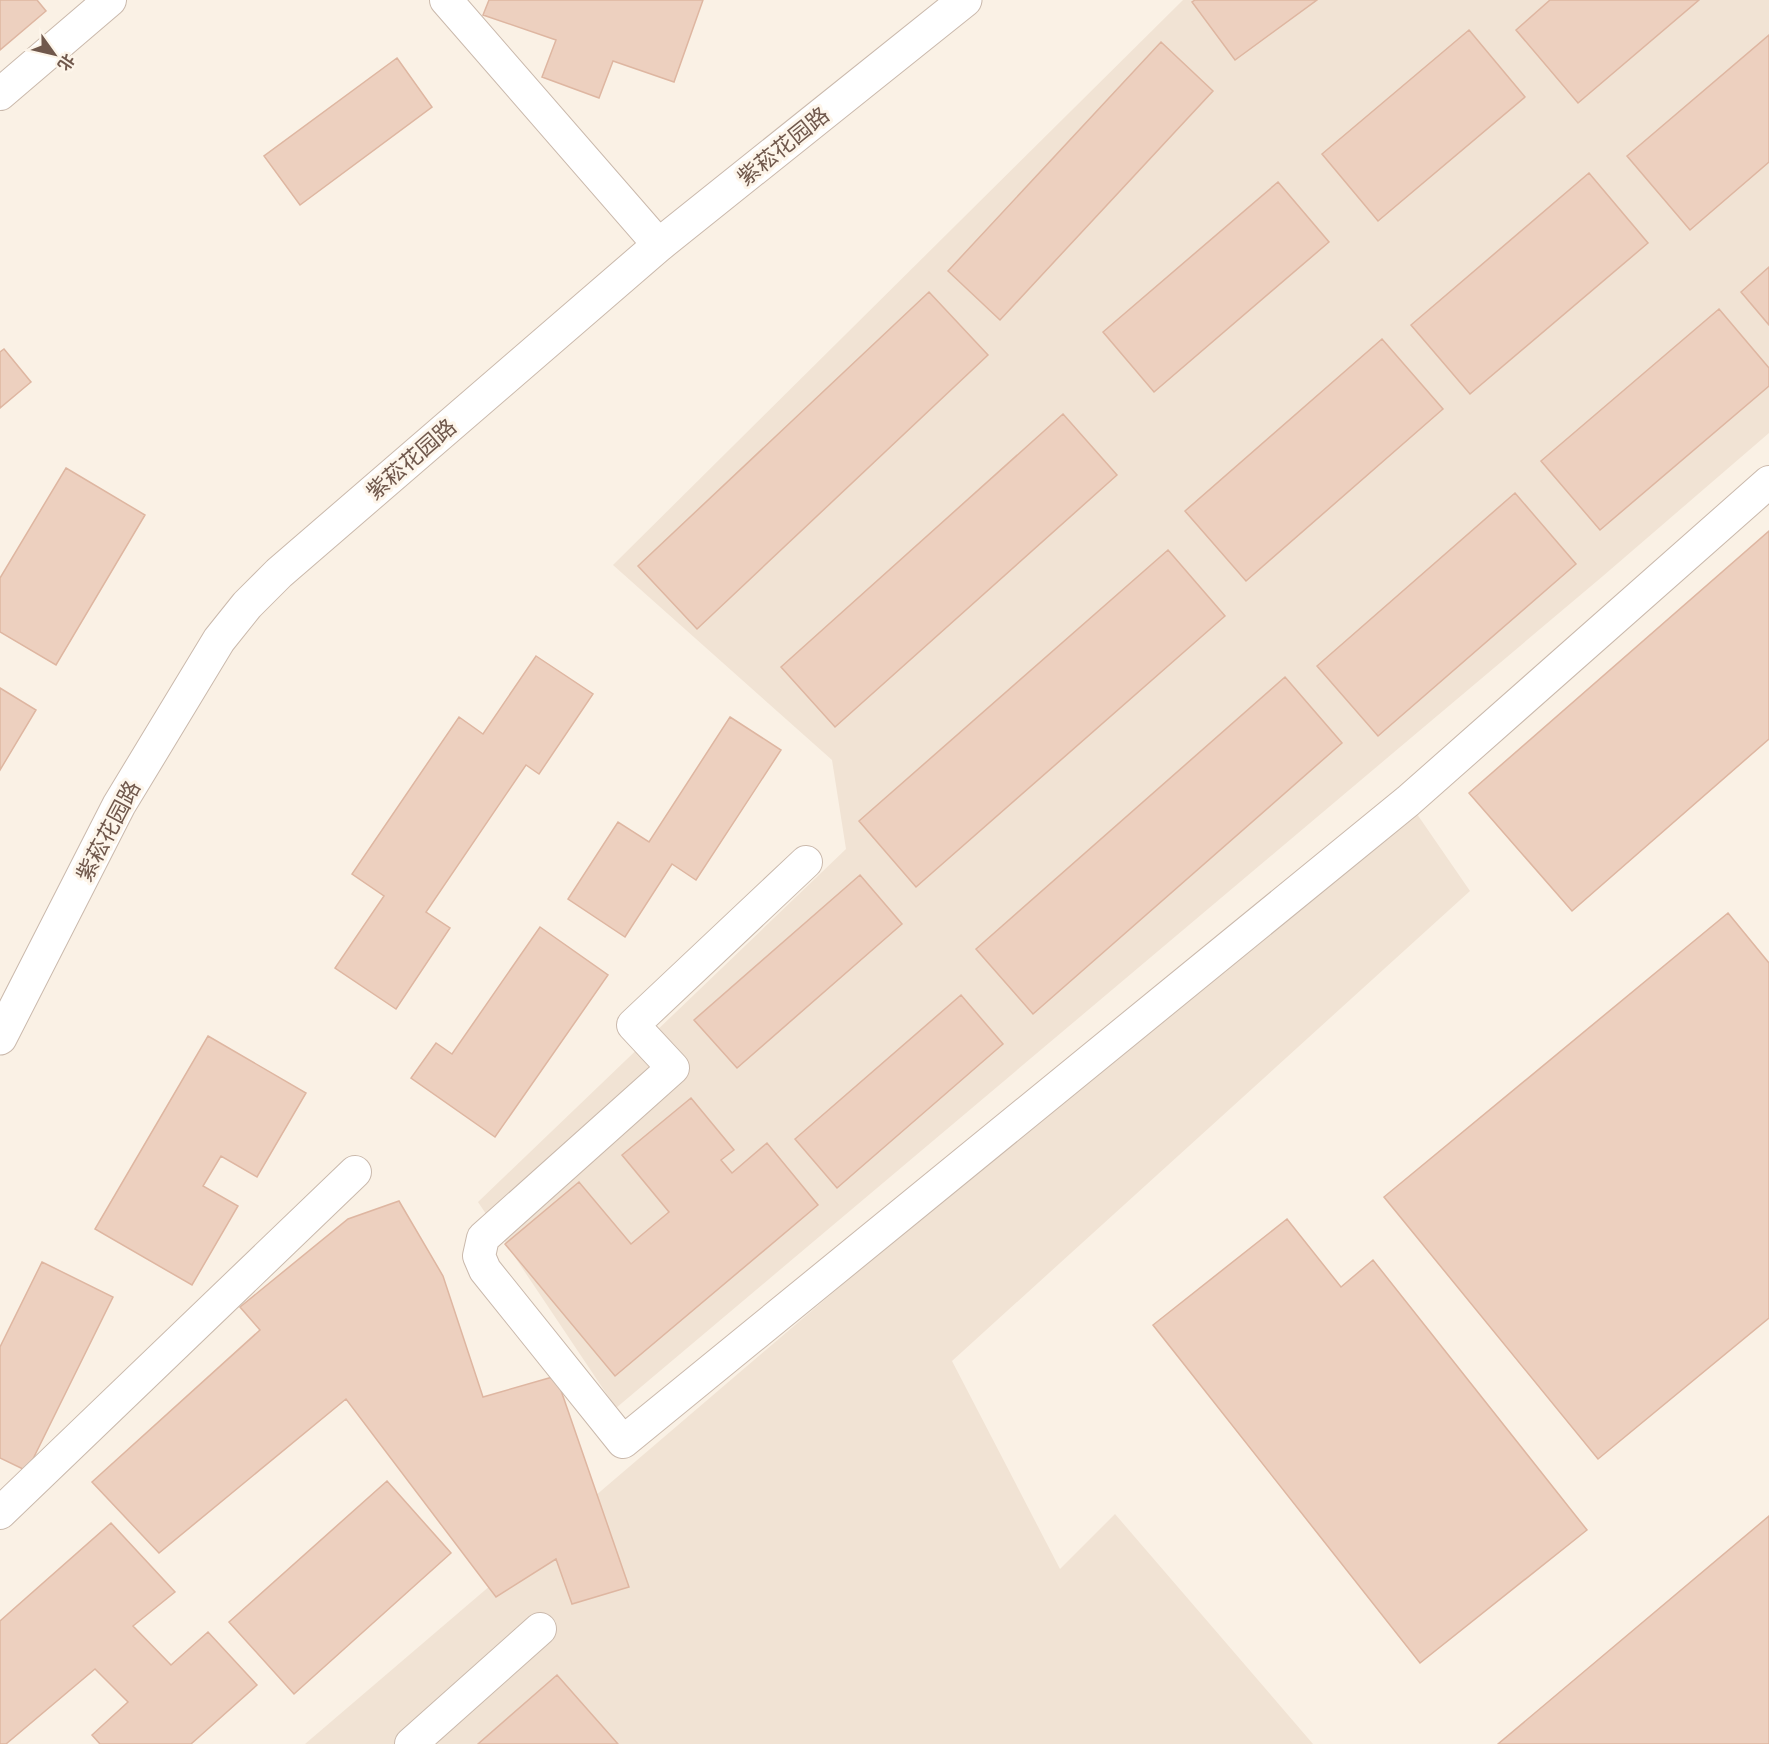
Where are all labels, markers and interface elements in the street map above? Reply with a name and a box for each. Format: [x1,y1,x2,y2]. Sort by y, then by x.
north arrow [24,24,84,84]
text: 北 [54,51,78,74]
street label: 紫菘花园路 [733,103,833,190]
street label: 紫菘花园路 [362,415,460,504]
street label: 紫菘花园路 [72,777,144,885]

